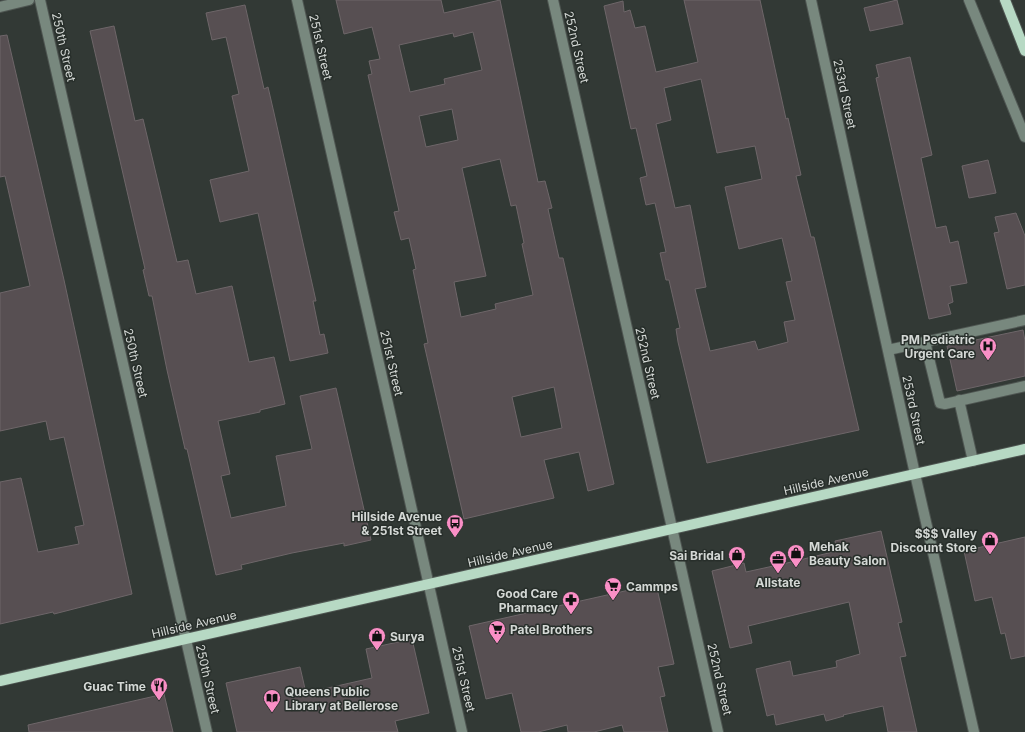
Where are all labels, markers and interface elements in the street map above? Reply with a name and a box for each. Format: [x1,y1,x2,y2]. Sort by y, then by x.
street label: 252nd Street [561,9,593,85]
street label: 250th Street [49,11,79,83]
street label: 251st Street [306,13,336,81]
street label: 253rd Street [830,58,860,130]
street label: 252nd Street [632,325,664,401]
street label: 250th Street [121,327,151,399]
street label: 251st Street [377,329,407,397]
place label: PM Pediatric Urgent Care [901,332,975,361]
hospital icon: PM Pediatric Urgent Care [978,336,998,361]
street label: 253rd Street [899,374,929,446]
street label: Hillside Avenue [782,464,870,498]
place label: Hillside Avenue & 251st Street [351,509,443,538]
bus stop icon: Hillside Avenue & 251st Street [445,513,465,538]
place label: $$$ Valley Discount Store [891,526,978,555]
shop icon: $$$ Valley Discount Store [980,530,1000,555]
street label: Hillside Avenue [466,536,554,570]
place label: Mehak Beauty Salon [809,539,886,568]
shop icon: Mehak Beauty Salon [786,543,806,568]
shop icon: Sai Bridal [727,545,747,570]
place label: Sai Bridal [669,548,724,563]
office icon: Allstate [768,549,788,574]
place label: Allstate [755,575,801,590]
supermarket icon: Cammps [603,576,623,601]
place label: Cammps [626,579,678,594]
place label: Good Care Pharmacy [496,586,559,615]
pharmacy icon: Good Care Pharmacy [561,590,581,615]
street label: Hillside Avenue [150,607,238,641]
supermarket icon: Patel Brothers [487,619,507,644]
place label: Patel Brothers [510,622,593,637]
shop icon: Surya [367,626,387,651]
place label: Surya [390,629,425,644]
street label: 252nd Street [704,641,736,717]
street label: 250th Street [193,643,223,715]
street label: 251st Street [449,645,479,713]
restaurant icon: Guac Time [149,676,169,701]
place label: Guac Time [83,679,146,694]
place label: Queens Public Library at Bellerose [285,684,398,713]
library icon: Queens Public Library at Bellerose [262,688,282,713]

